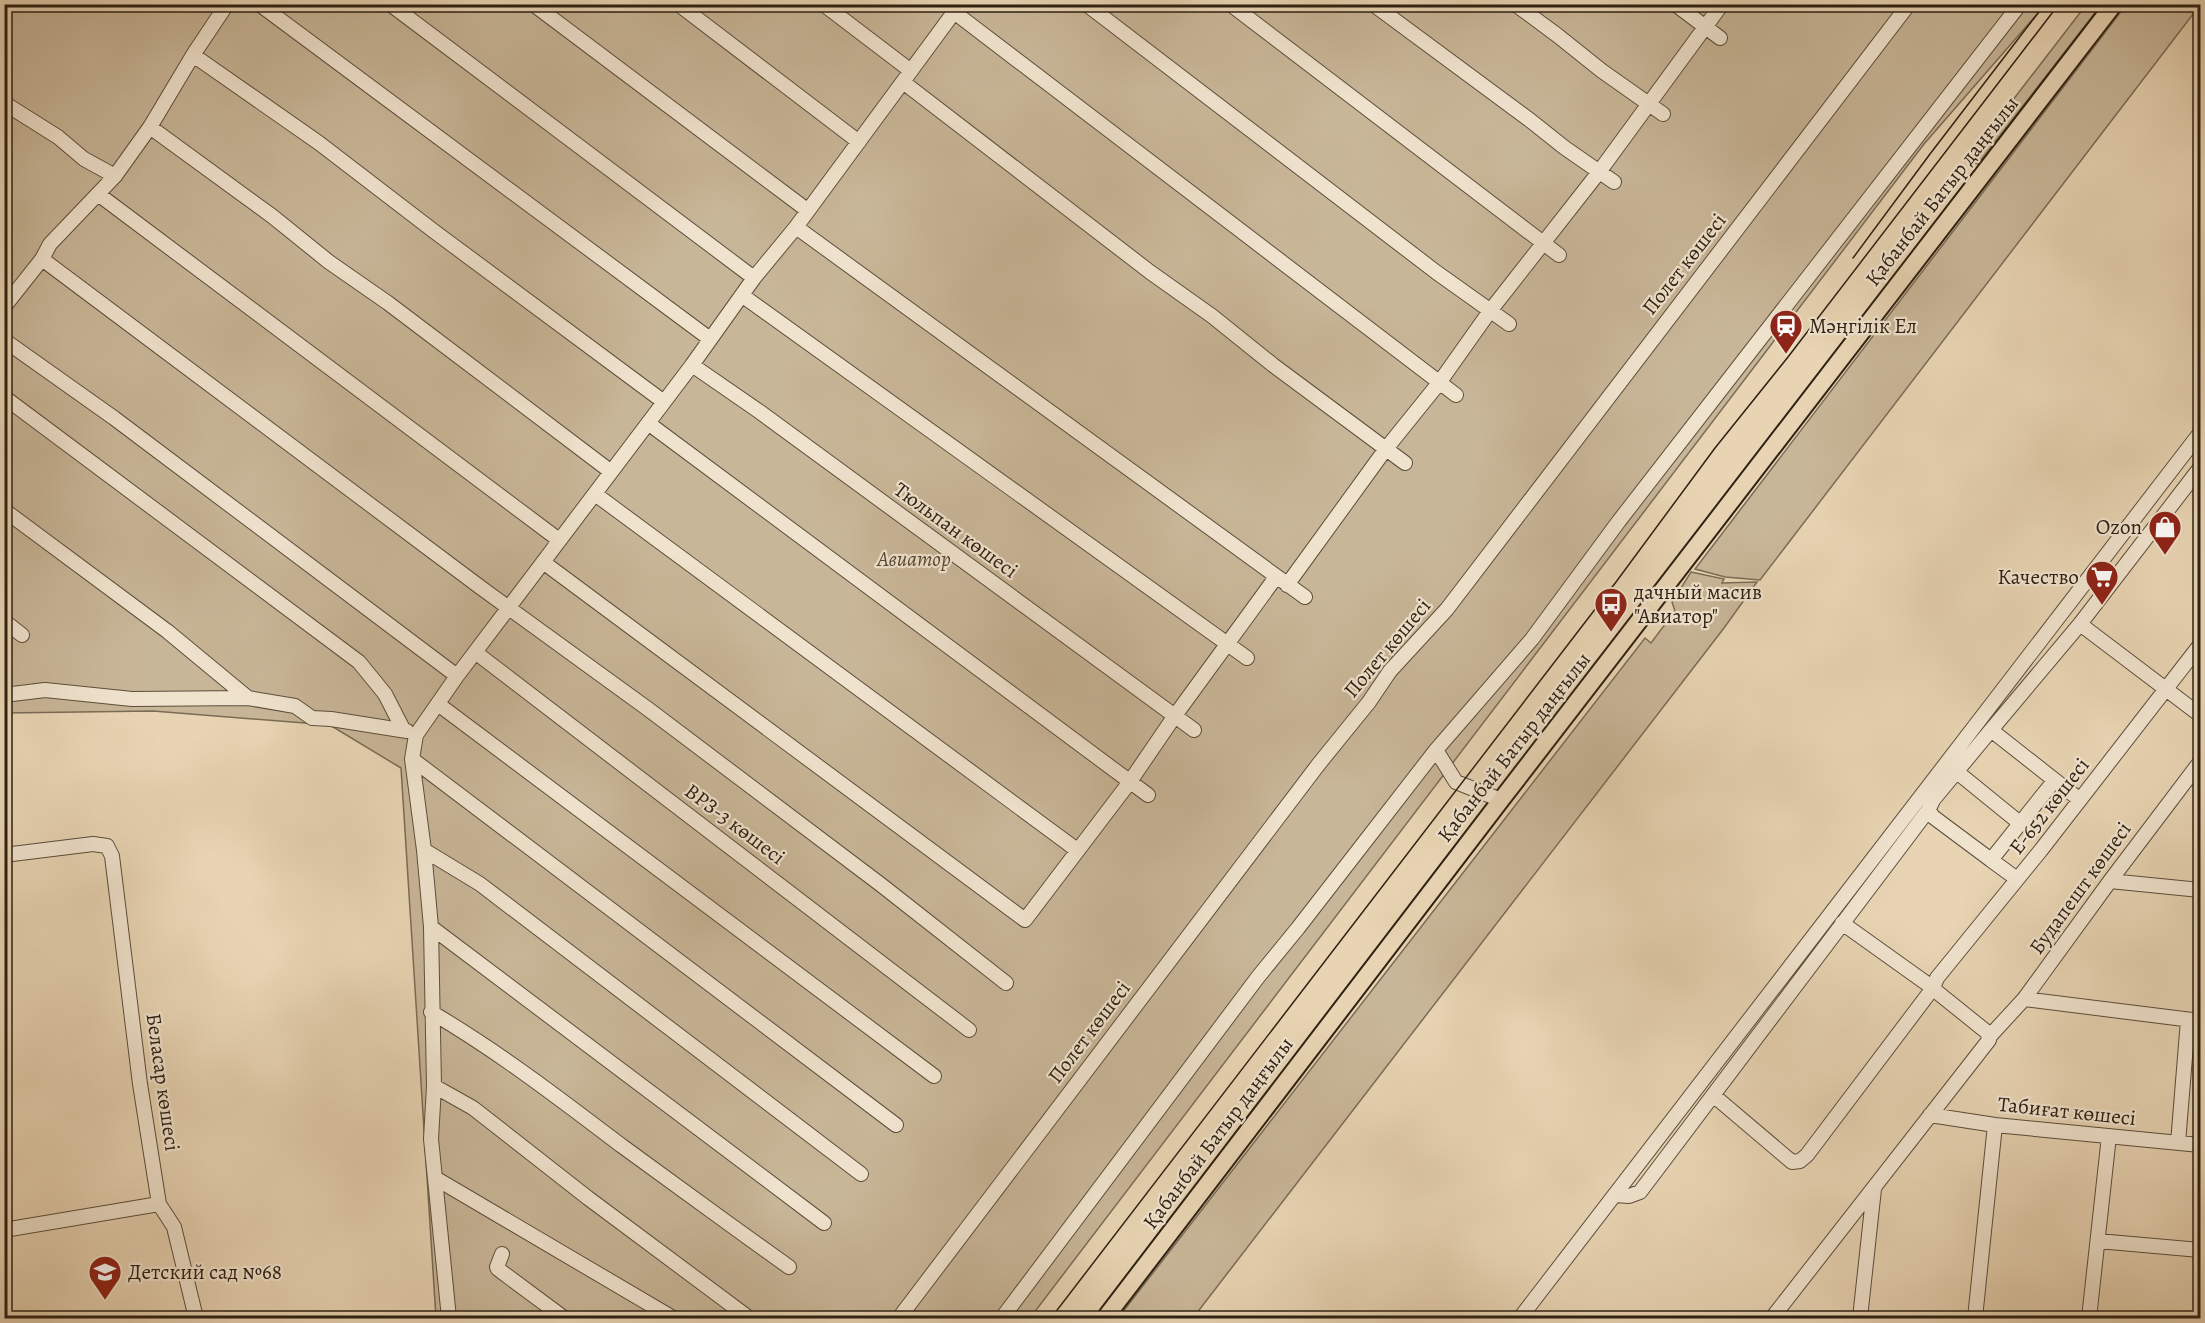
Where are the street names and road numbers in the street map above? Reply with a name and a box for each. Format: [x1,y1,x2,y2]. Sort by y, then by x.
street label: Қабанбай Батыр даңғылы [1859,90,2025,292]
street label: Полет көшесі [1636,207,1732,321]
street label: Тюльпан көшесі [888,476,1024,585]
street label: Полет көшесі [1337,592,1437,704]
street label: Қабанбай Батыр даңғылы [1431,646,1597,848]
street label: Е-652 көшесі [2002,752,2096,860]
street label: ВРЗ-3 көшесі [679,777,791,871]
street label: Будапешт көшесі [2022,816,2138,960]
street label: Полет көшесі [1041,975,1137,1089]
street label: Беласар көшесі [139,1011,187,1153]
street label: Қабанбай Батыр даңғылы [1136,1031,1300,1235]
street label: Табиғат көшесі [1997,1090,2137,1132]

